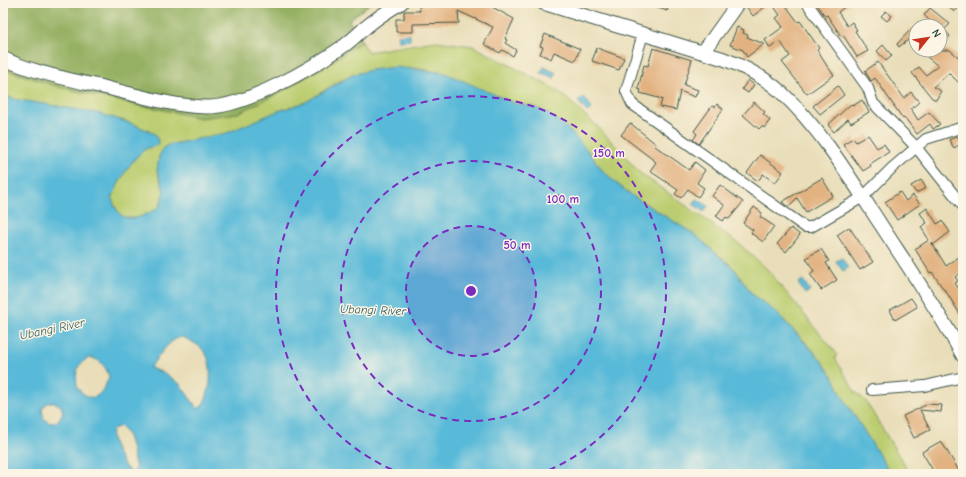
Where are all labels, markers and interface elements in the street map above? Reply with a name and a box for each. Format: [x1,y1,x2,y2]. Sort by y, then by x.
north arrow [908,18,948,58]
text: N [929,27,944,40]
text: 150 m [593,146,625,160]
text: 100 m [547,192,579,206]
text: 50 m [503,238,531,252]
centre of rings [464,284,478,298]
water label: Ubangi River [340,302,408,318]
water label: Ubangi River [18,315,87,343]

